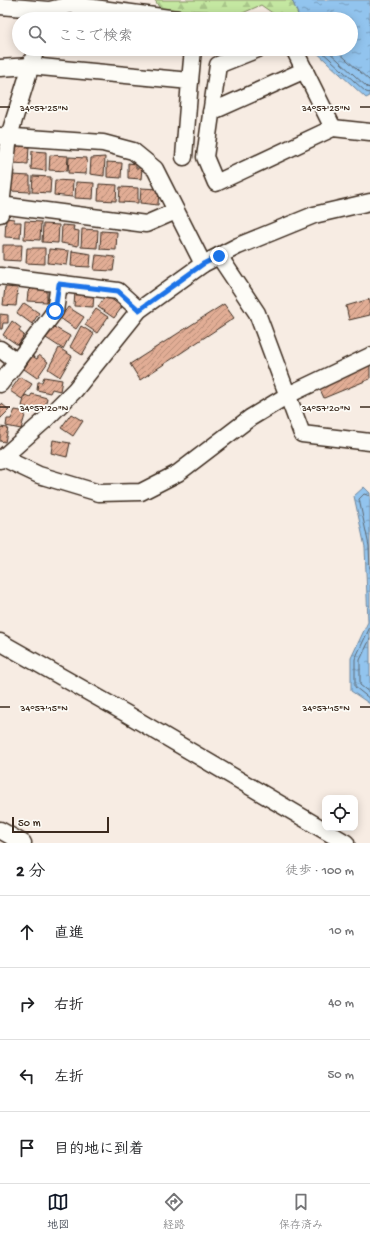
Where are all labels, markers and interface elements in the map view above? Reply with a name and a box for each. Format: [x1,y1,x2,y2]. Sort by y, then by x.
search box [12,12,358,56]
icon: search [26,23,48,45]
text: ここで検索 [58,28,133,46]
text: 34°57'25"N [19,103,69,115]
text: 34°57'25"N [301,103,351,115]
route end [210,247,228,265]
route start [46,302,64,320]
text: 34°57'20"N [19,403,69,415]
text: 34°57'20"N [301,403,351,415]
text: 34°57'15"N [19,703,68,715]
text: 34°57'15"N [301,703,350,715]
map controls [322,795,358,831]
button: locate [322,795,358,831]
scale bar [12,815,109,834]
text: 50 m [18,818,40,830]
text: 2 分 [16,863,45,883]
text: 徒歩 · 100 m [285,864,354,879]
icon: ahead [16,921,38,943]
text: 10 m [329,924,354,939]
text: 直進 [54,925,84,943]
icon: right [16,993,38,1015]
text: 40 m [328,996,354,1011]
text: 右折 [54,997,84,1015]
icon: left [16,1065,38,1087]
text: 50 m [327,1068,354,1083]
text: 左折 [54,1069,84,1087]
icon: arrive [16,1137,38,1159]
text: 目的地に到着 [54,1141,144,1159]
tab: 地図 [47,1191,69,1232]
tab: 経路 [163,1191,185,1232]
tab: 保存済み [279,1191,323,1232]

